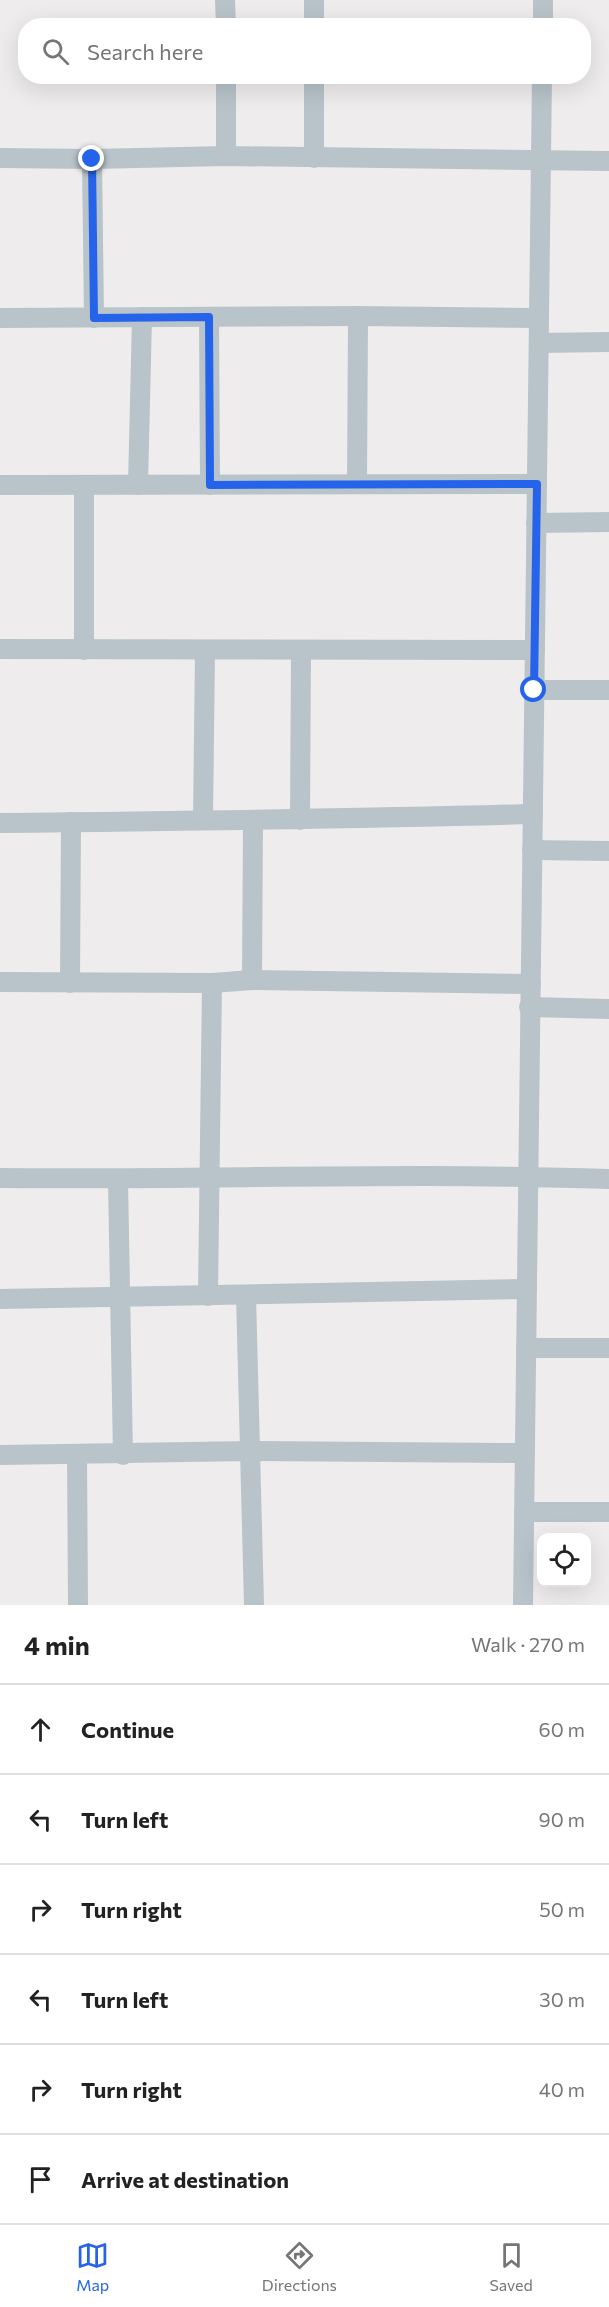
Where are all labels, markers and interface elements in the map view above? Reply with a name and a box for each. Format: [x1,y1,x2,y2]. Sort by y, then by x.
search box [18,18,591,84]
icon: search [39,35,72,68]
text: Search here [87,38,203,65]
route end [78,145,104,171]
route start [520,676,546,702]
map controls [537,1533,591,1587]
button: locate [537,1533,591,1587]
text: 4 min [24,1629,90,1660]
text: Walk · 270 m [471,1632,585,1656]
icon: ahead [24,1713,57,1746]
text: Continue [81,1716,174,1743]
text: 60 m [539,1717,585,1741]
icon: left [24,1803,57,1836]
text: Turn left [81,1806,168,1833]
text: 90 m [539,1807,585,1831]
icon: right [24,1893,57,1926]
text: Turn right [81,1896,182,1923]
text: 50 m [539,1897,585,1921]
icon: left [24,1983,57,2016]
text: Turn left [81,1986,168,2013]
text: 30 m [539,1987,585,2011]
icon: right [24,2073,57,2106]
text: Turn right [81,2076,182,2103]
text: 40 m [539,2077,585,2101]
icon: arrive [24,2163,57,2196]
text: Arrive at destination [81,2166,289,2193]
tab: Map [76,2239,109,2294]
tab: Directions [262,2239,337,2294]
tab: Saved [489,2239,533,2294]

